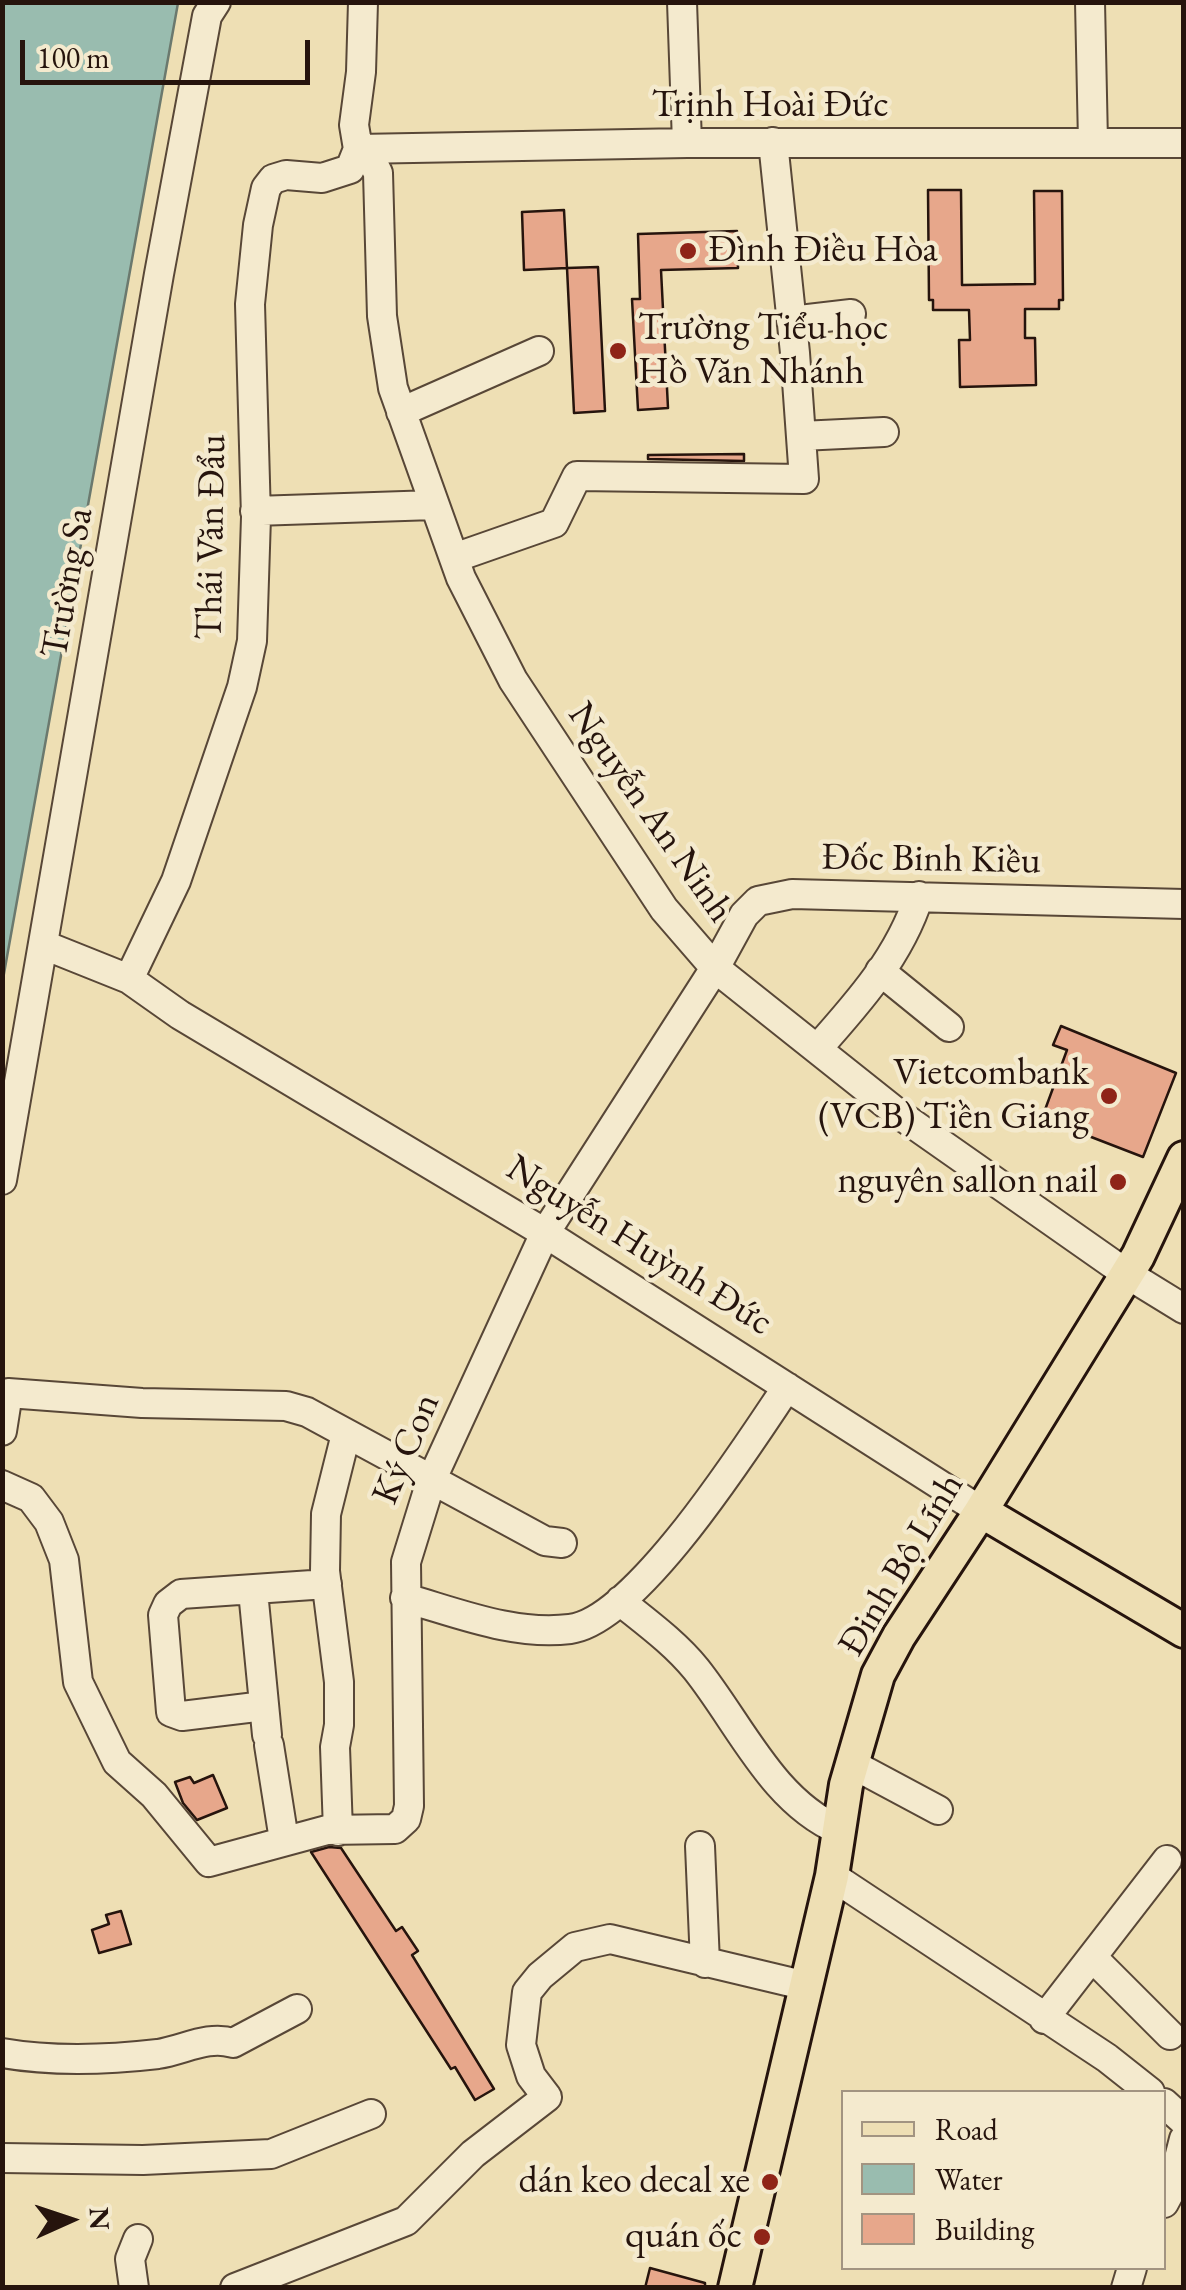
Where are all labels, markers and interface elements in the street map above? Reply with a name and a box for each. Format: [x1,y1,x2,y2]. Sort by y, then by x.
scale bar [25,20,315,82]
text: 100 m [37,38,110,77]
street label: Trịnh Hoài Đức [651,83,889,129]
place label: Đình Điều Hòa [708,228,938,274]
marker: Đình Điều Hòa [677,240,699,262]
place label: Trường Tiểu học Hồ Văn Nhánh [638,306,888,396]
marker: Trường Tiểu học Hồ Văn Nhánh [607,340,629,362]
street label: Thái Văn Đẩu [187,434,237,640]
street label: Trường Sa [32,504,104,662]
street label: Nguyễn An Ninh [557,694,743,932]
street label: Đốc Binh Kiều [821,835,1041,885]
place label: Vietcombank (VCB) Tiền Giang [818,1051,1089,1140]
marker: Vietcombank (VCB) Tiền Giang [1098,1085,1120,1107]
street label: Nguyễn Huỳnh Đức [498,1146,780,1346]
place label: nguyên sallon nail [837,1159,1098,1205]
marker: nguyên sallon nail [1107,1171,1129,1193]
street label: Ký Con [363,1387,451,1511]
street label: Đinh Bộ Lĩnh [830,1465,974,1665]
legend [841,2090,1166,2270]
text: Road [935,2110,998,2149]
place label: dán keo decal xe [519,2159,750,2205]
text: Water [935,2160,1003,2199]
north arrow [20,2170,120,2270]
marker: dán keo decal xe [759,2171,781,2193]
text: N [81,2206,119,2231]
text: Building [935,2210,1034,2249]
place label: quán ốc [625,2214,742,2260]
marker: quán ốc [751,2226,773,2248]

